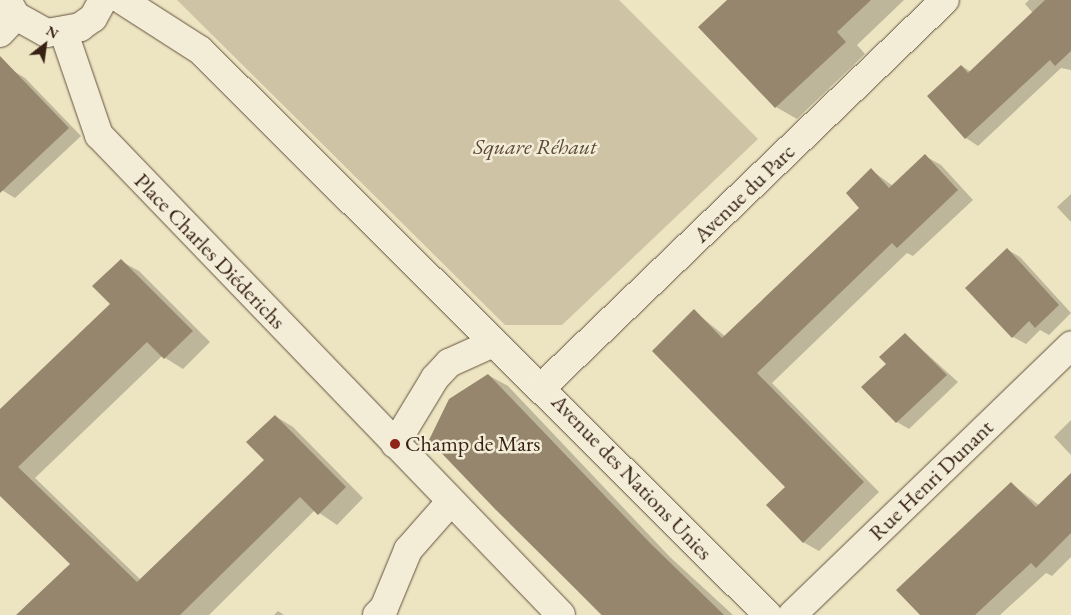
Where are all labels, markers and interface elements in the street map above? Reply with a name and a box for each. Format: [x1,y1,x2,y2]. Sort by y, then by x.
north arrow [20,20,70,70]
text: N [43,21,62,43]
park label: Square Réhaut [473,134,597,160]
street label: Avenue du Parc [688,138,800,248]
street label: Place Charles Diéderichs [129,168,291,334]
street label: Avenue des Nations Unies [546,389,718,565]
street label: Rue Henri Dunant [863,414,999,546]
place label: Champ de Mars [405,431,540,457]
marker: Champ de Mars [389,438,401,450]

